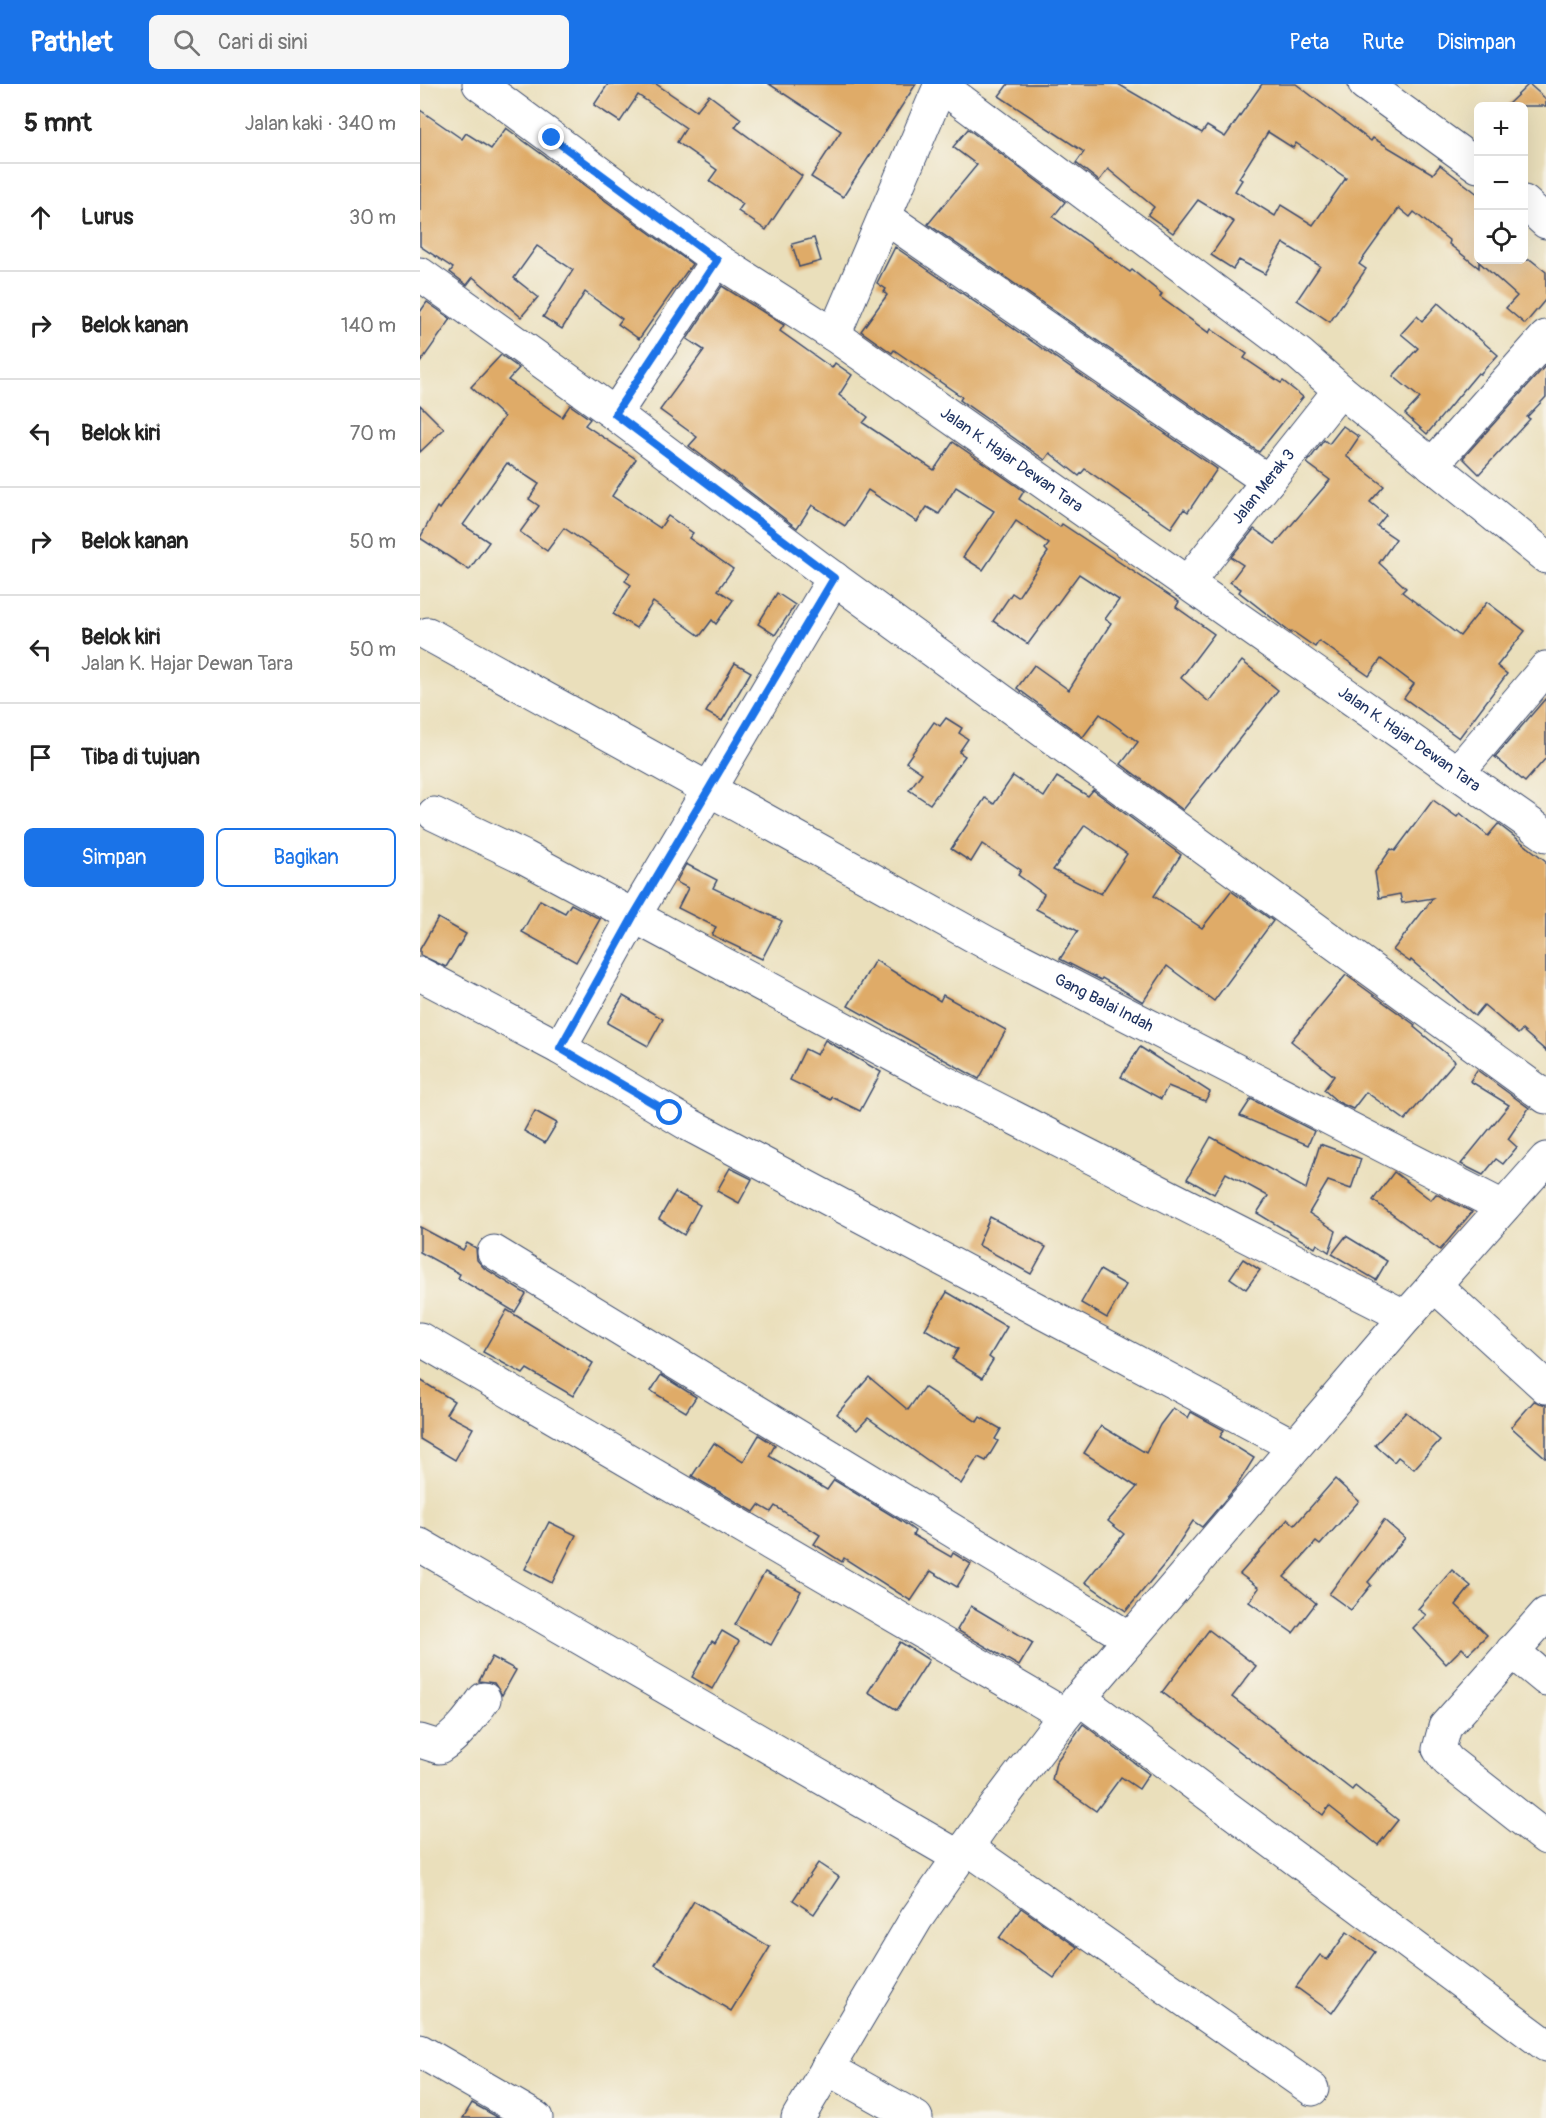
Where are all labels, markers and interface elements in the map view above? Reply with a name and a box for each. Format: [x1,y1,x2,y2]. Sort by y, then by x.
search box [149,15,569,69]
text: Pathlet [30,25,113,60]
icon: search [170,26,203,59]
text: Cari di sini [218,28,307,56]
text: Peta [1289,29,1329,56]
text: Rute [1362,29,1404,56]
text: Disimpan [1437,29,1516,56]
map controls [1474,102,1528,264]
button: + [1474,102,1528,156]
text: 5 mnt [24,107,92,139]
text: Jalan kaki · 340 m [245,111,396,136]
route end [538,124,564,150]
button: − [1474,156,1528,210]
icon: ahead [24,201,57,234]
text: Lurus [81,203,133,231]
text: 30 m [349,205,396,230]
button: locate [1474,210,1528,264]
icon: right [24,309,57,342]
text: Belok kanan [81,311,189,339]
text: 140 m [341,313,396,338]
street label: Jalan K. Hajar Dewan Tara [936,403,1087,517]
icon: left [24,417,57,450]
text: Belok kiri [81,419,160,447]
text: 70 m [350,421,396,446]
street label: Jalan Merak 3 [1228,445,1299,528]
icon: right [24,525,57,558]
text: Belok kanan [81,527,189,555]
text: 50 m [349,529,396,554]
text: Belok kiri [81,623,160,651]
icon: left [24,633,57,666]
text: 50 m [349,637,396,662]
text: Jalan K. Hajar Dewan Tara [81,651,293,676]
street label: Jalan K. Hajar Dewan Tara [1334,682,1485,796]
icon: arrive [24,741,57,774]
text: Tiba di tujuan [81,743,200,771]
button: Simpan [24,828,204,887]
button: Bagikan [216,828,396,887]
street label: Gang Balai Indah [1051,969,1157,1036]
route start [656,1099,682,1125]

